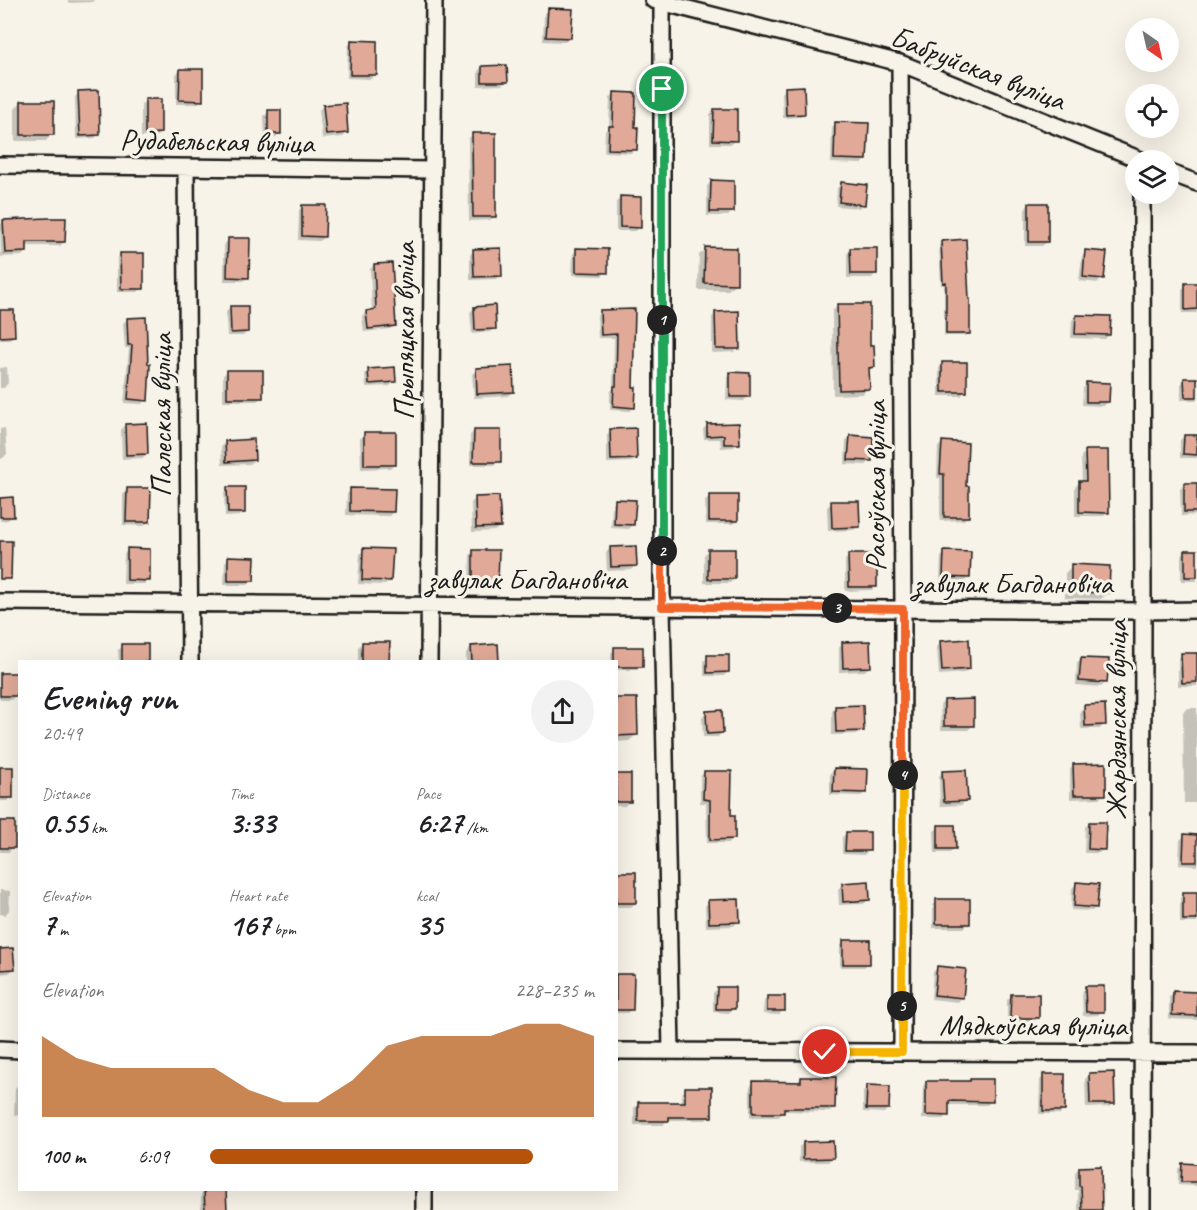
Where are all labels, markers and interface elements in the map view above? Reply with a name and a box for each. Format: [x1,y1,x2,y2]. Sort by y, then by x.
street label: Бабруйская вуліца [885,17,1073,119]
north arrow [1125,18,1179,72]
map controls [1125,18,1179,204]
pin [636,63,687,114]
icon: arrive [645,72,678,105]
button: locate [1125,84,1179,138]
street label: Рудабельская вуліца [120,120,316,162]
button: layers [1125,150,1179,204]
street label: Прыпяцкая вуліца [385,240,423,420]
pin: 1 [647,305,677,335]
text: 1 [658,310,666,330]
street label: Палеская вуліца [142,331,180,497]
street label: Расоўская вуліца [856,399,894,571]
pin: 2 [647,536,677,566]
text: 2 [658,541,666,561]
street label: завулак Багдановіча [423,560,629,598]
street label: завулак Багдановіча [909,564,1115,602]
pin: 3 [822,593,852,623]
text: 3 [833,598,841,618]
street label: Жардзянская вуліца [1097,618,1135,820]
text: Evening run [42,677,177,719]
button: share [531,680,594,743]
text: 20:49 [42,721,82,746]
pin: 4 [888,760,918,790]
text: 4 [899,765,907,785]
text: Distance [42,784,90,804]
text: Time [229,784,253,804]
text: Pace [416,784,441,804]
text: 0.55 [42,804,87,842]
text: 3:33 [229,804,275,842]
text: 6:27 [416,804,463,842]
text: km [87,818,107,838]
text: /km [463,818,488,838]
text: Elevation [42,886,91,906]
text: Heart rate [229,886,287,906]
text: kcal [416,886,437,906]
text: 7 [42,906,55,944]
text: 167 [229,906,270,944]
text: 35 [416,906,443,944]
text: m [55,920,68,940]
text: bpm [270,920,296,940]
text: Elevation [42,978,104,1003]
text: 228–235 m [515,978,594,1003]
pin: 5 [887,991,917,1021]
text: 5 [899,996,905,1016]
street label: Мядкоўская вуліца [939,1006,1129,1044]
pin [799,1026,850,1077]
icon: check [808,1035,841,1068]
text: 100 m [42,1144,85,1169]
text: 6:09 [138,1144,169,1169]

